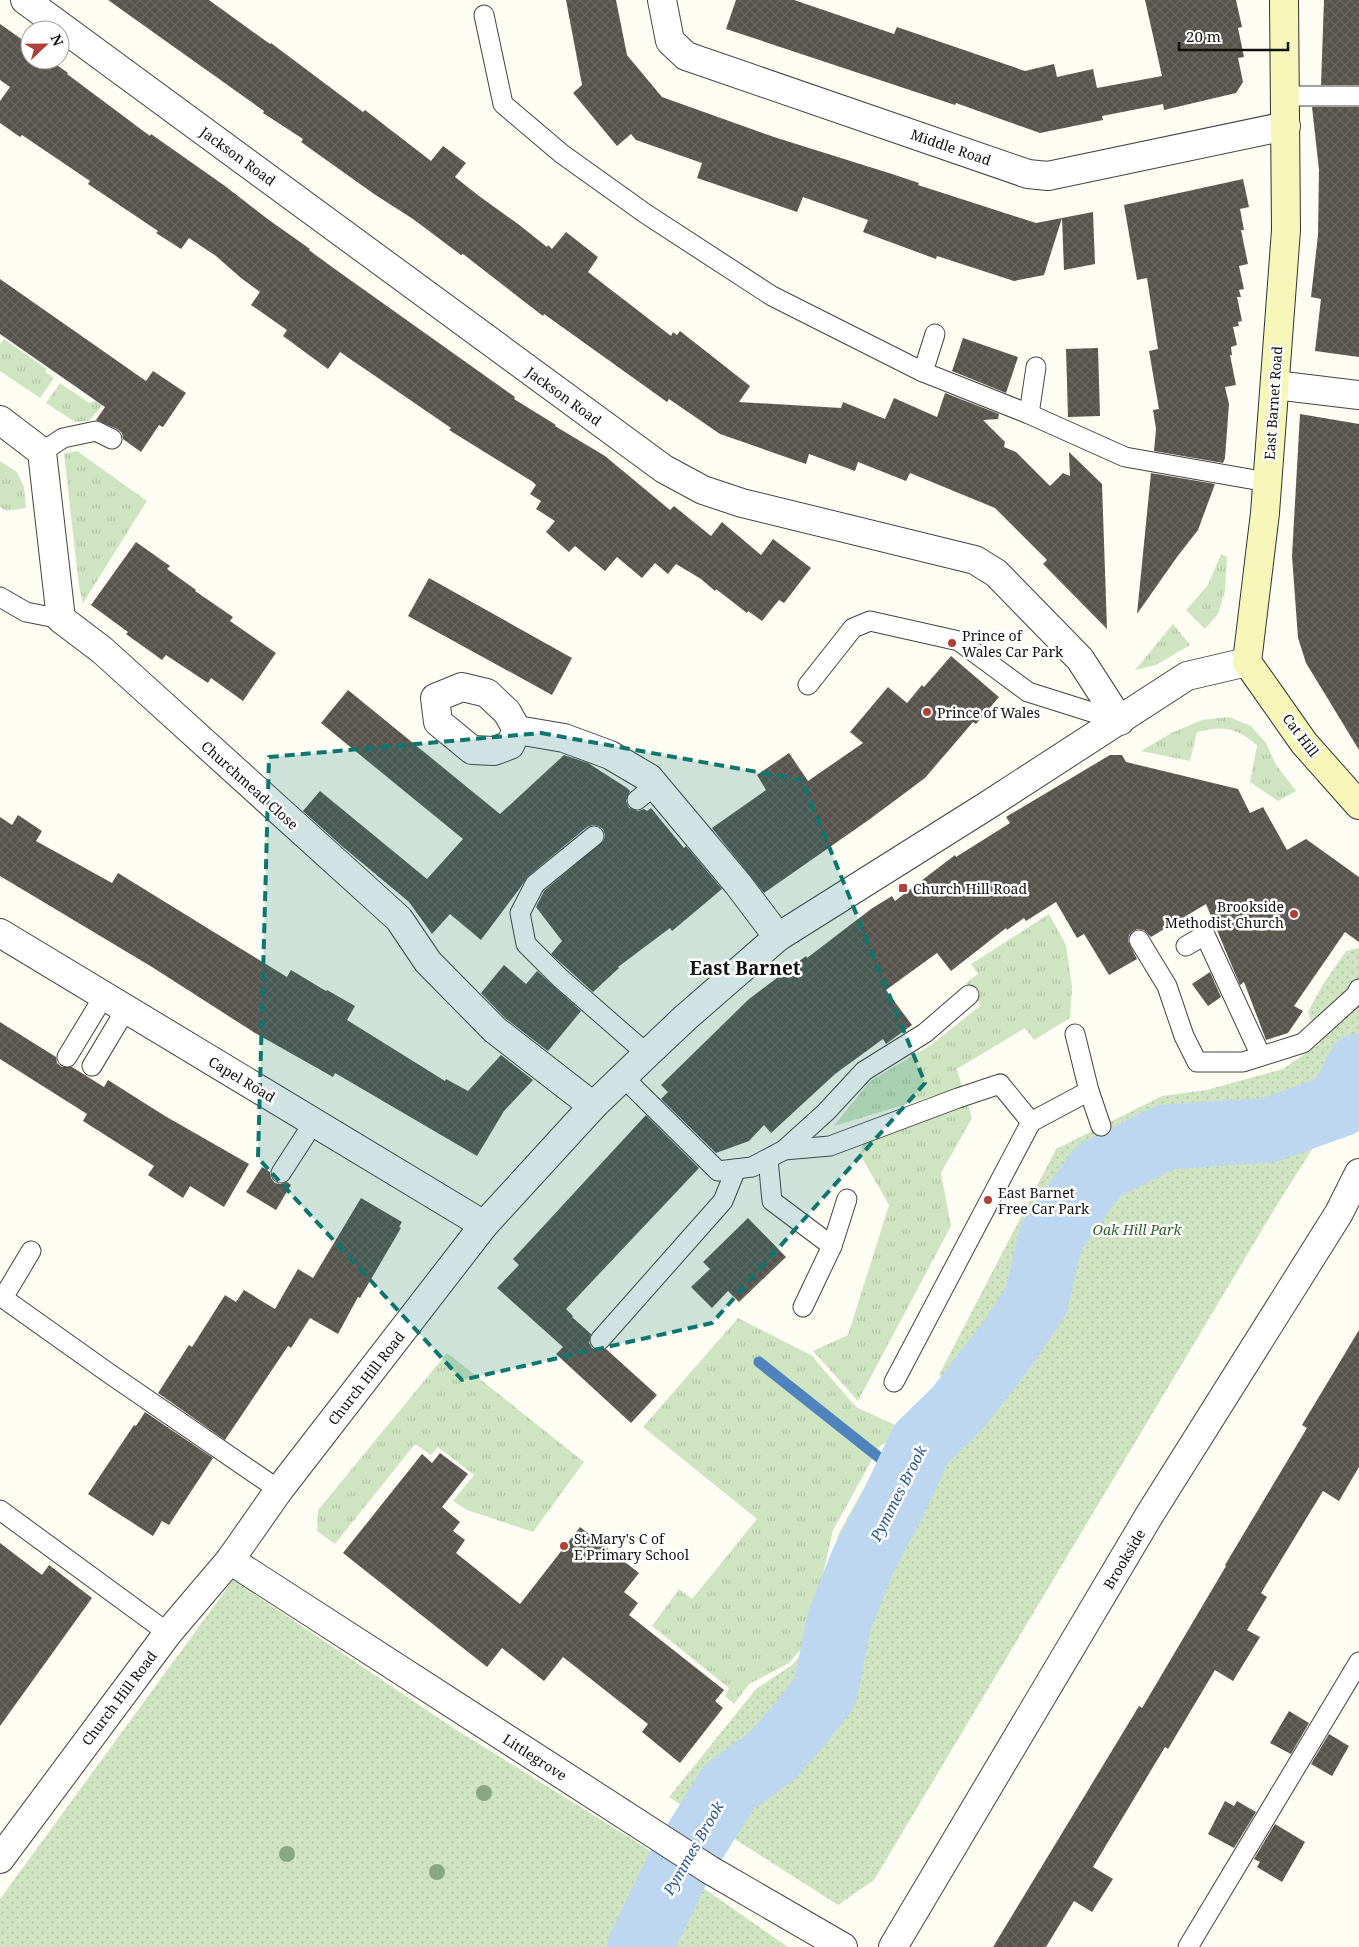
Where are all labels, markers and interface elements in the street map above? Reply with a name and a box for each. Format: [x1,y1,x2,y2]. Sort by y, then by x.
north arrow [20,20,70,70]
scale bar [1179,20,1288,52]
text: 20 m [1186,26,1221,46]
text: N [47,31,68,49]
street label: Jackson Road [196,122,280,190]
street label: Middle Road [908,124,994,170]
street label: East Barnet Road [1260,345,1286,461]
street label: Jackson Road [522,362,606,430]
place label: Prince of Wales Car Park [962,626,1064,661]
marker: Prince of Wales Car Park [946,637,958,649]
place label: Prince of Wales [937,703,1040,722]
marker: Prince of Wales [921,706,933,718]
street label: Cat Hill [1279,710,1324,761]
street label: Churchmead Close [197,736,303,834]
place label: Church Hill Road [913,879,1027,898]
marker: Church Hill Road [897,882,909,894]
place label: Brookside Methodist Church [1165,897,1284,932]
marker: Brookside Methodist Church [1288,908,1300,920]
district label: East Barnet [690,955,801,981]
street label: Capel Road [205,1052,279,1106]
place label: East Barnet Free Car Park [998,1183,1090,1218]
marker: East Barnet Free Car Park [982,1194,994,1206]
park label: Oak Hill Park [1093,1220,1182,1239]
street label: Church Hill Road [323,1327,409,1429]
water label: Pymmes Brook [865,1441,931,1545]
street label: Brookside [1099,1525,1149,1593]
place label: St Mary's C of E Primary School [574,1529,690,1564]
marker: St Mary's C of E Primary School [558,1540,570,1552]
street label: Church Hill Road [77,1646,161,1749]
street label: Littlegrove [499,1729,571,1785]
water label: Pymmes Brook [658,1797,728,1899]

